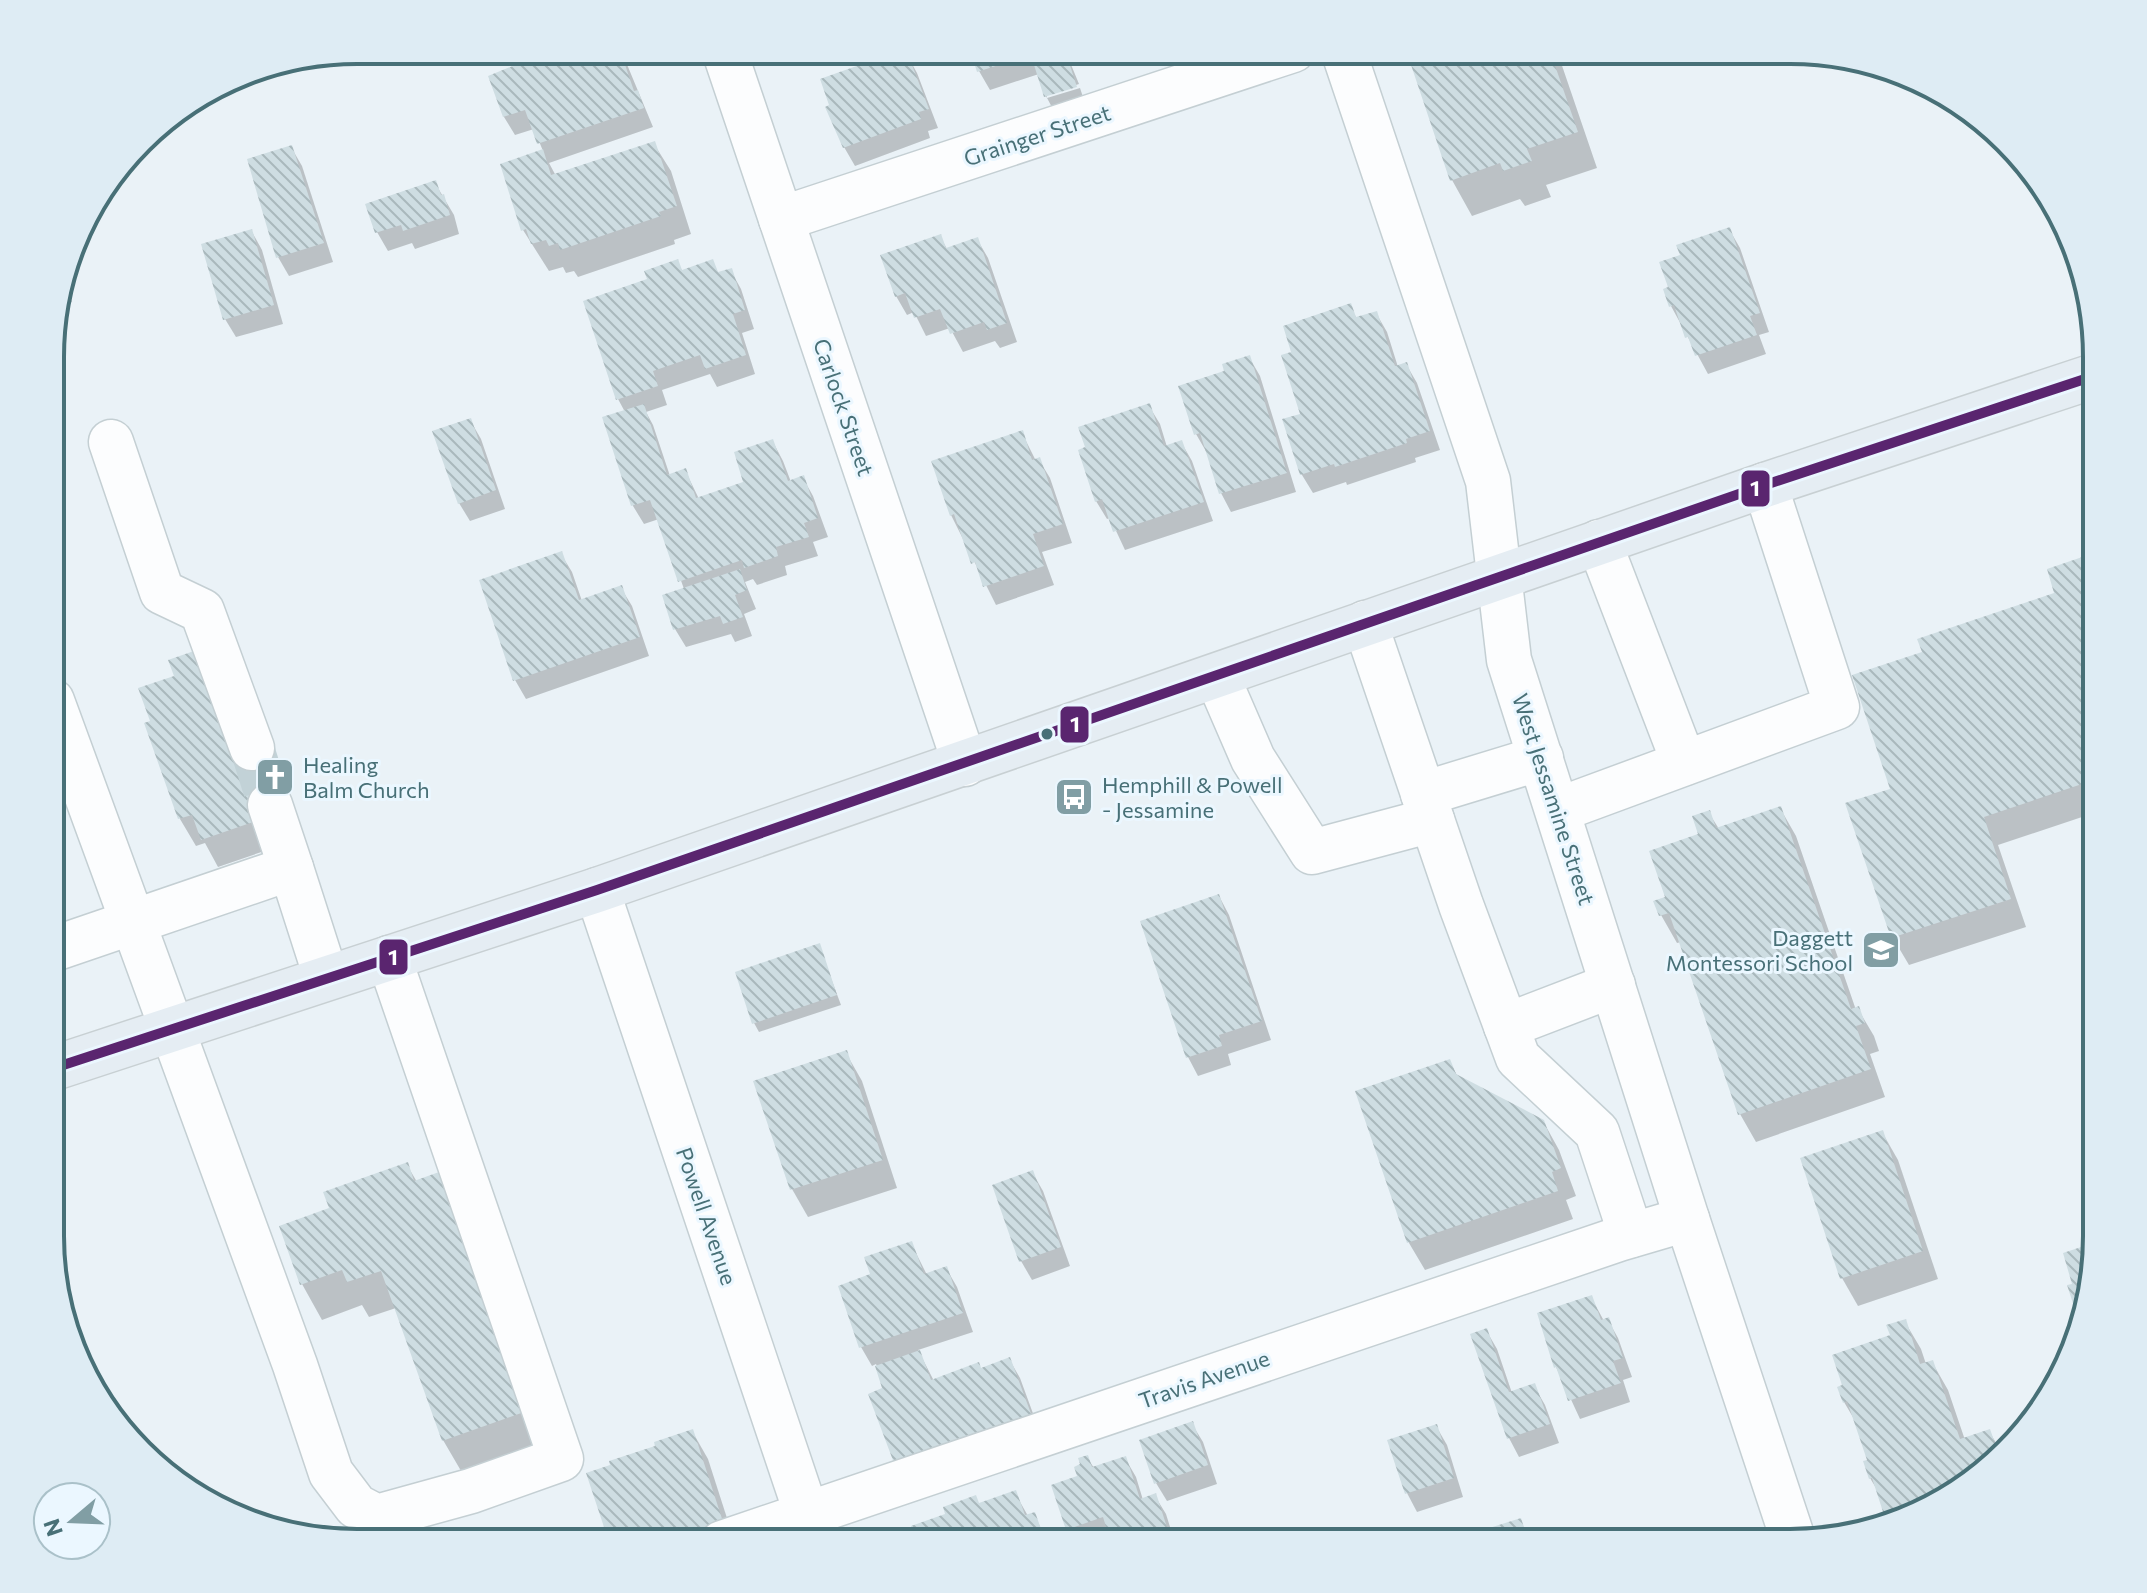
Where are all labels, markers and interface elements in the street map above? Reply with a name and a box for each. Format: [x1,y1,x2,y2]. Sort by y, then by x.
street label: Grainger Street [960,99,1114,171]
street label: Carlock Street [808,335,880,479]
line badge: 1 [1740,469,1771,508]
text: 1 [1750,474,1760,501]
street label: West Jessamine Street [1507,690,1601,908]
line badge: 1 [1059,705,1090,744]
text: 1 [1070,710,1080,737]
unlabelled marker [1039,726,1055,742]
place label: Healing Balm Church [303,751,430,803]
church icon: Healing Balm Church [254,756,296,798]
place label: Hemphill & Powell - Jessamine [1102,771,1283,823]
bus stop icon: Hemphill & Powell - Jessamine [1053,776,1095,818]
place label: Daggett Montessori School [1666,924,1853,976]
school or university icon: Daggett Montessori School [1860,929,1902,971]
line badge: 1 [378,938,409,976]
text: 1 [388,943,398,970]
street label: Powell Avenue [671,1144,743,1288]
street label: Travis Avenue [1135,1344,1273,1414]
north arrow [32,1481,112,1561]
text: N [37,1515,68,1540]

